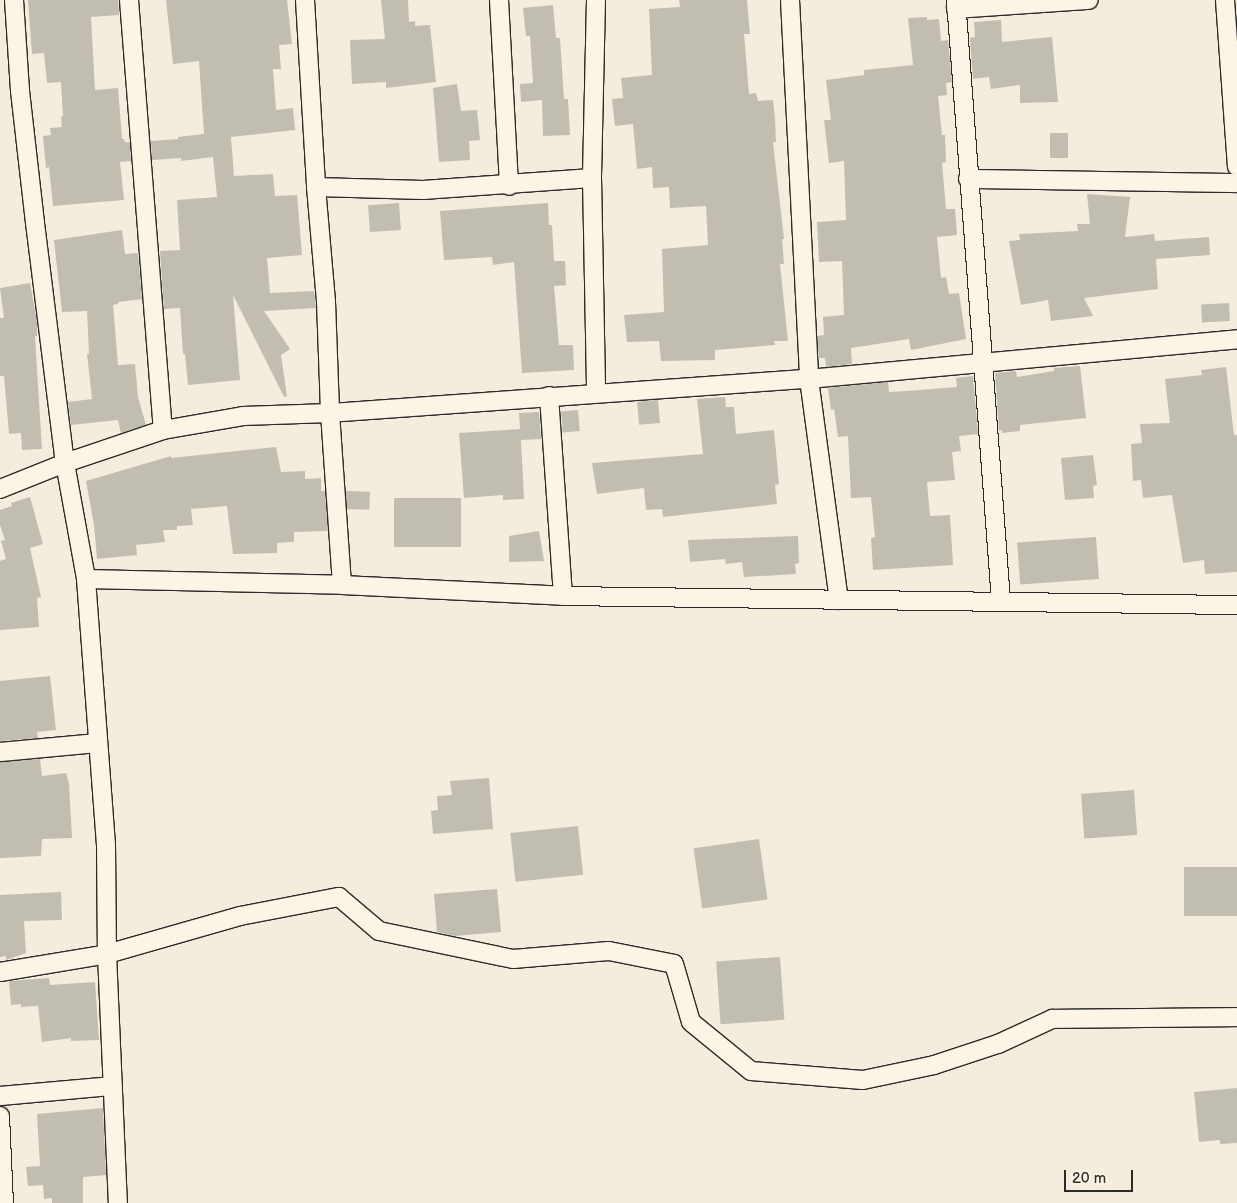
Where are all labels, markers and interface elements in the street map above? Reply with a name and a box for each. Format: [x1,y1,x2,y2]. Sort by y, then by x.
scale bar [1067,1160,1136,1192]
text: 20 m [1072,1169,1106,1188]

